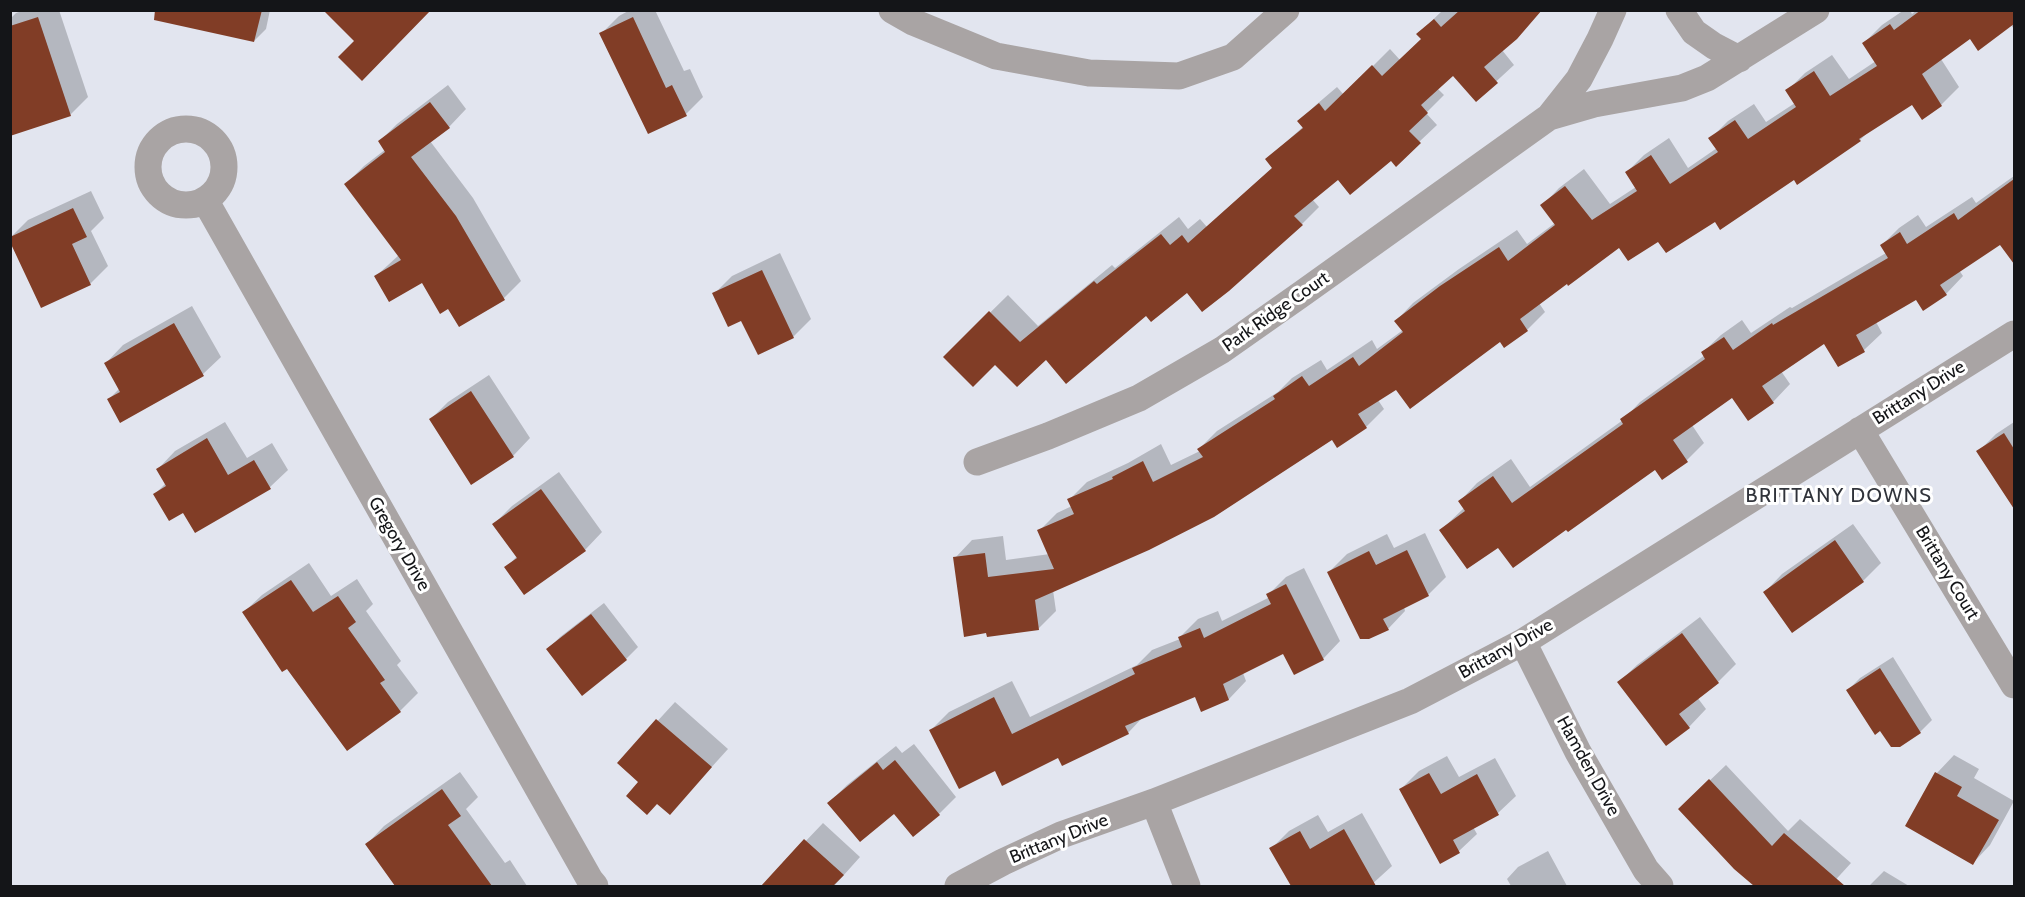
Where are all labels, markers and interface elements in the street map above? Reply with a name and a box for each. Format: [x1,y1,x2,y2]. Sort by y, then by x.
street label: Park Ridge Court [1219,267,1333,357]
street label: Brittany Drive [1869,356,1969,430]
district label: BRITTANY DOWNS [1745,484,1933,508]
street label: Gregory Drive [363,493,435,595]
street label: Brittany Court [1911,522,1983,624]
street label: Brittany Drive [1455,614,1557,684]
street label: Hamden Drive [1552,712,1624,820]
street label: Brittany Drive [1007,809,1111,869]

